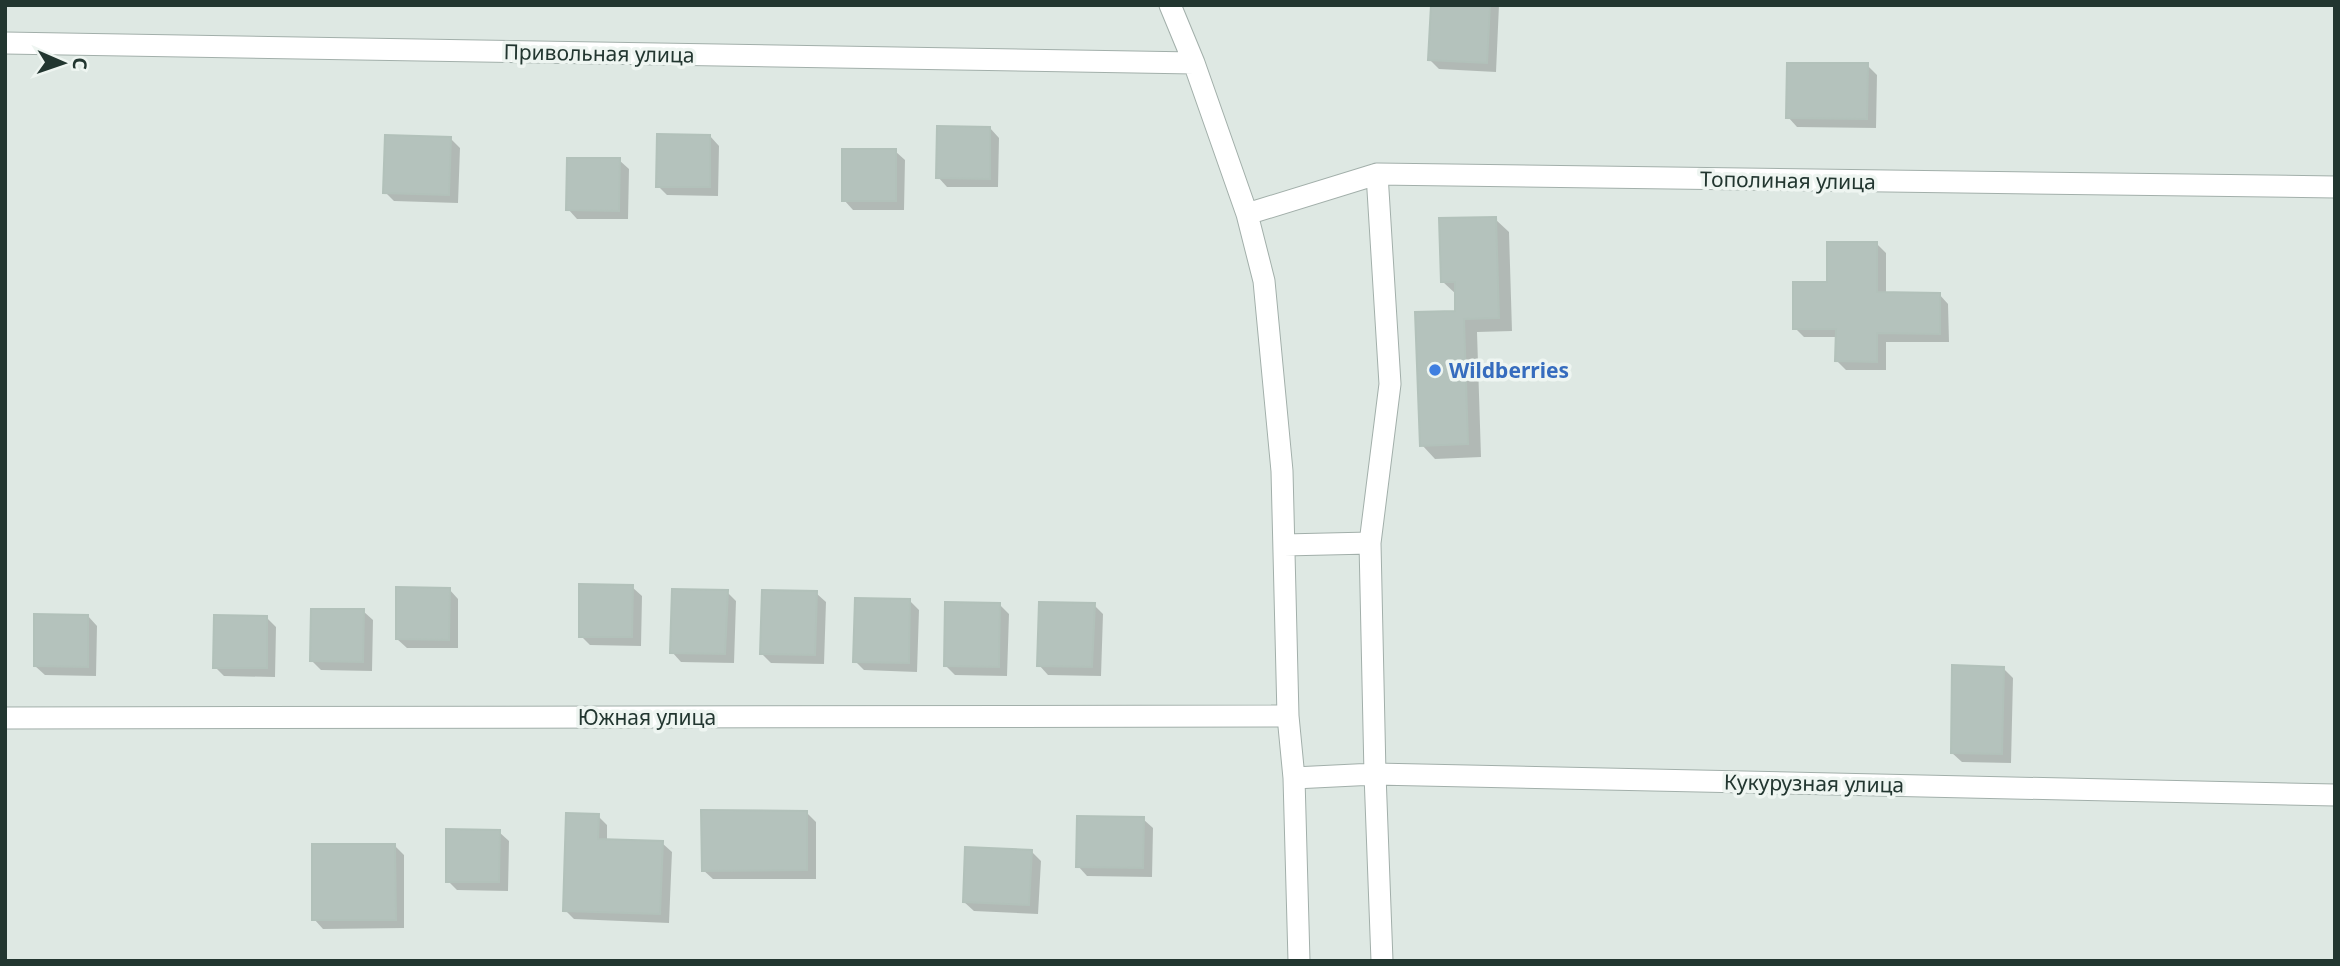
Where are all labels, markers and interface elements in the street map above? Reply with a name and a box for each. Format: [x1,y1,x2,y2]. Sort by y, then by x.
north arrow [28,28,98,98]
street label: Привольная улица [503,37,695,69]
text: С [67,57,93,70]
street label: Тополиная улица [1700,164,1876,196]
place label: Wildberries [1449,356,1569,384]
marker: Wildberries [1427,362,1443,378]
street label: Южная улица [578,703,716,731]
street label: Кукурузная улица [1724,767,1904,799]

